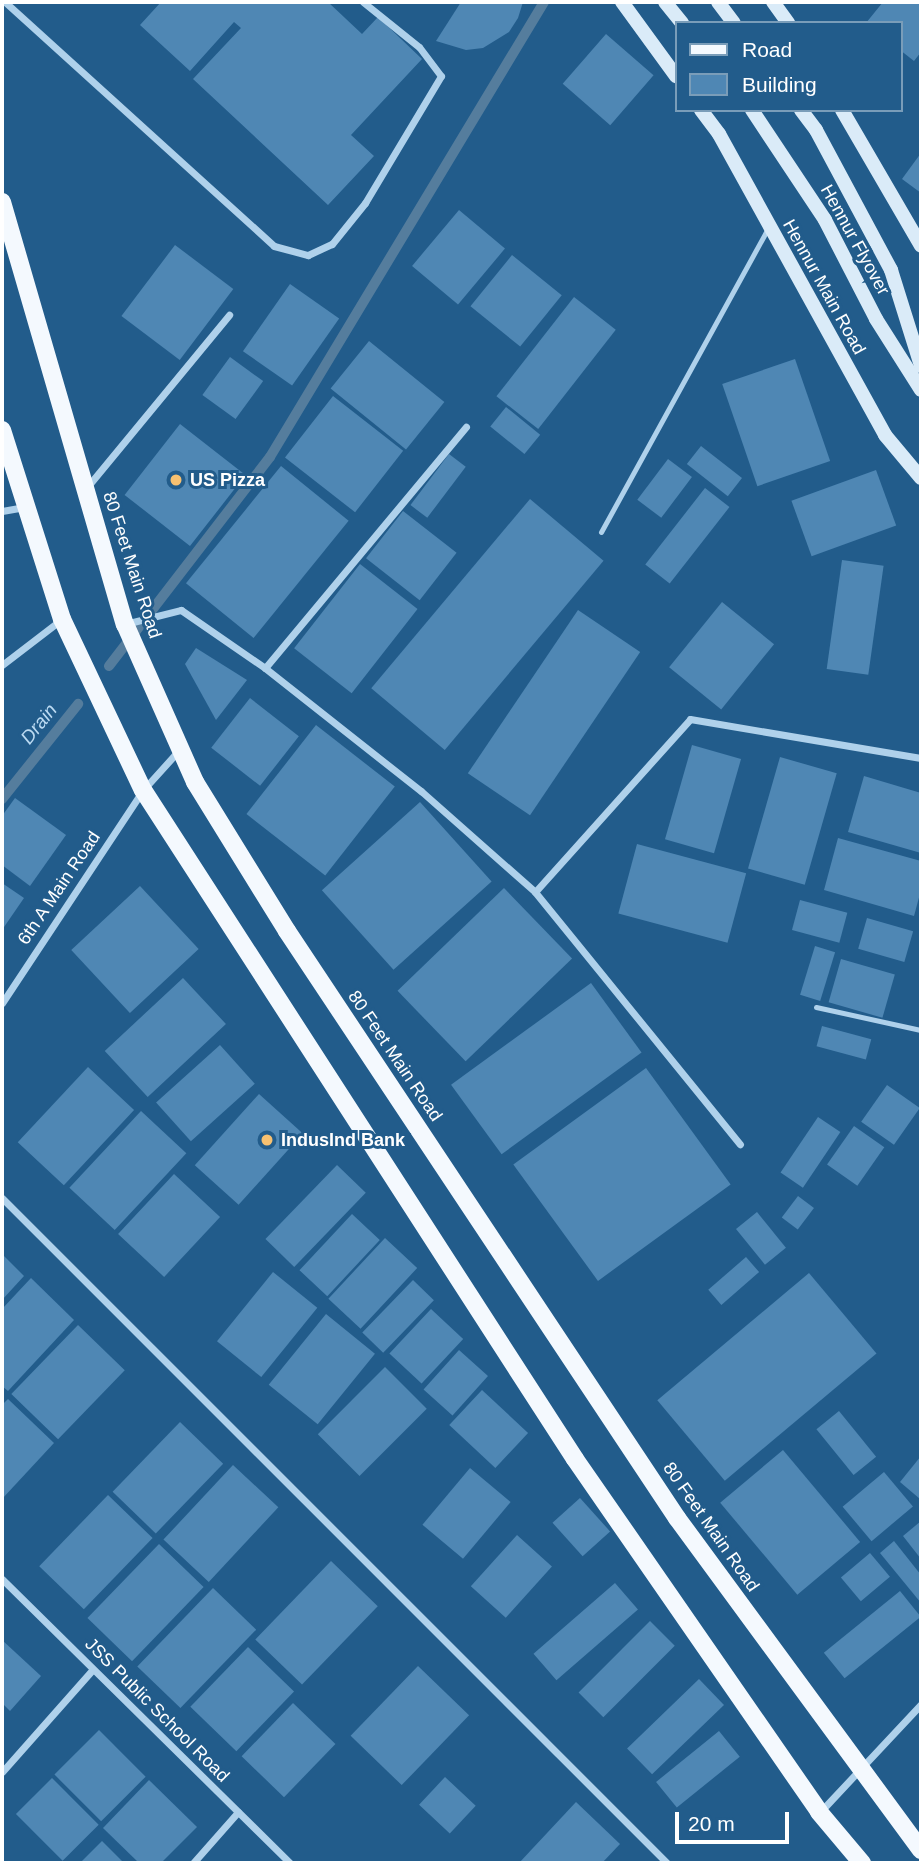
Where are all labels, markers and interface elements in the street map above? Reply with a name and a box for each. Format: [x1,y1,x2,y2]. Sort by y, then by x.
legend [674,21,902,112]
text: Road [742,38,792,61]
text: Building [742,73,817,96]
street label: Hennur Flyover [816,181,894,299]
street label: Hennur Main Road [778,216,870,358]
place label: US Pizza [190,469,265,491]
marker: US Pizza [168,472,184,488]
street label: 80 Feet Main Road [98,489,166,641]
water label: Drain [16,699,62,749]
street label: 6th A Main Road [13,826,105,950]
street label: 80 Feet Main Road [343,987,447,1125]
place label: IndusInd Bank [281,1129,405,1151]
marker: IndusInd Bank [259,1132,275,1148]
street label: 80 Feet Main Road [658,1458,764,1596]
street label: JSS Public School Road [80,1633,234,1787]
scale bar [678,1798,792,1842]
text: 20 m [688,1812,735,1835]

